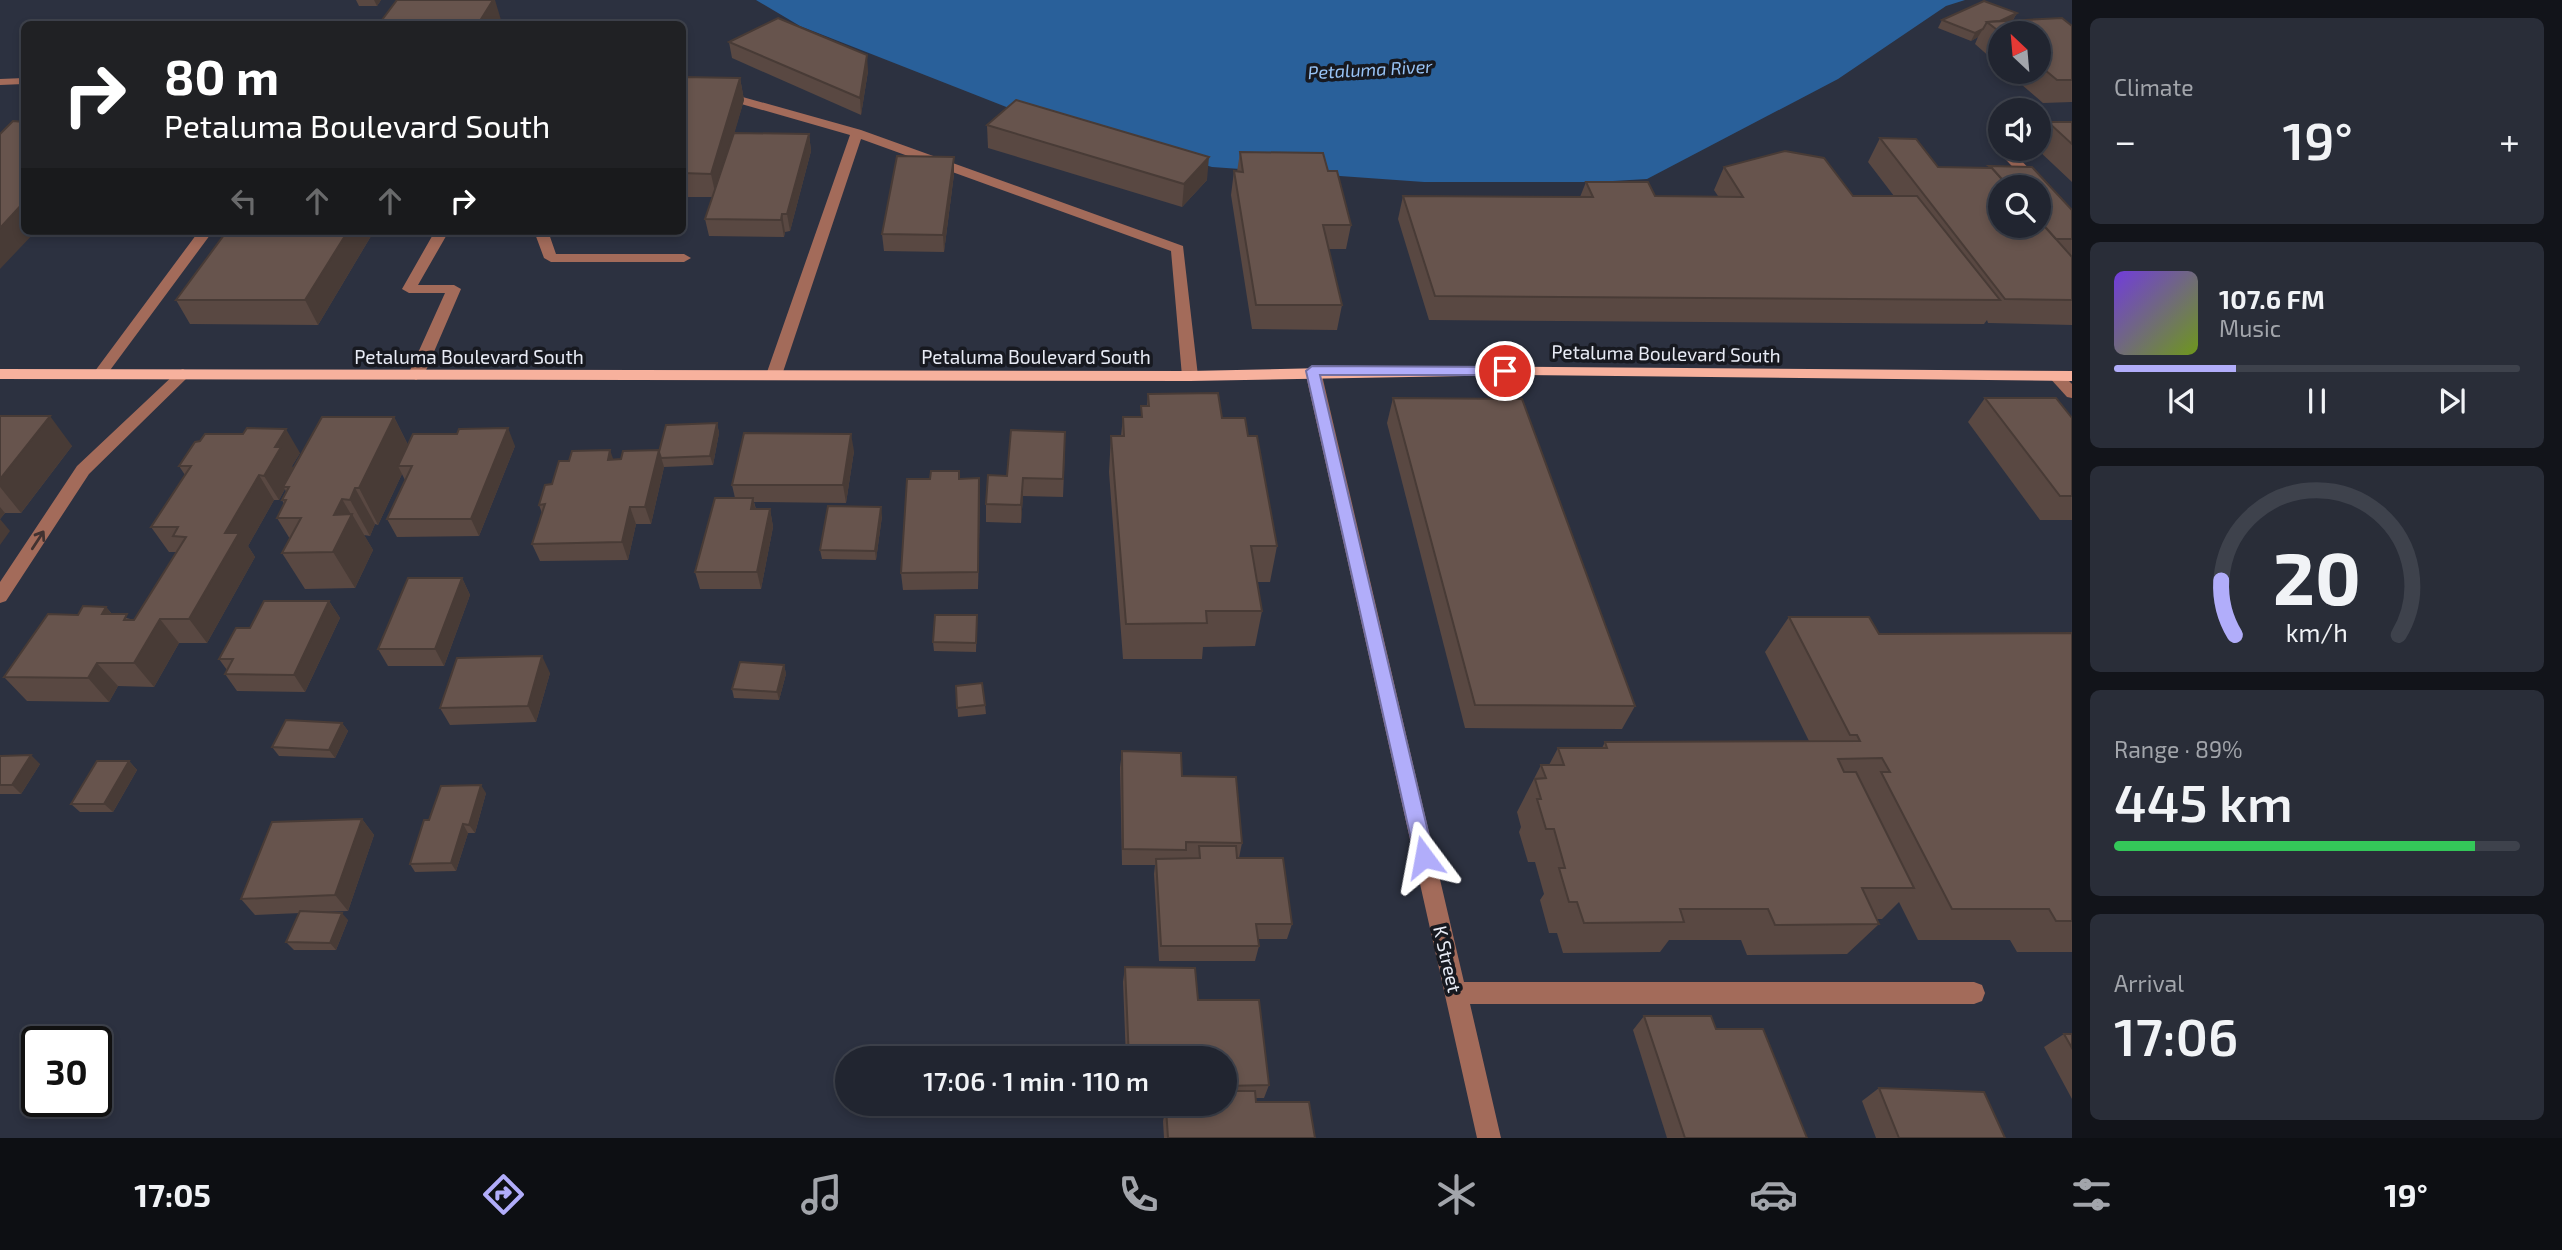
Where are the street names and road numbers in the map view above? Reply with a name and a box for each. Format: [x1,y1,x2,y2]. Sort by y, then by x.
street label: Petaluma Boulevard South [1551,339,1781,367]
street label: Petaluma Boulevard South [354,345,584,368]
street label: Petaluma Boulevard South [921,345,1151,368]
street label: K Street [1429,923,1467,995]

